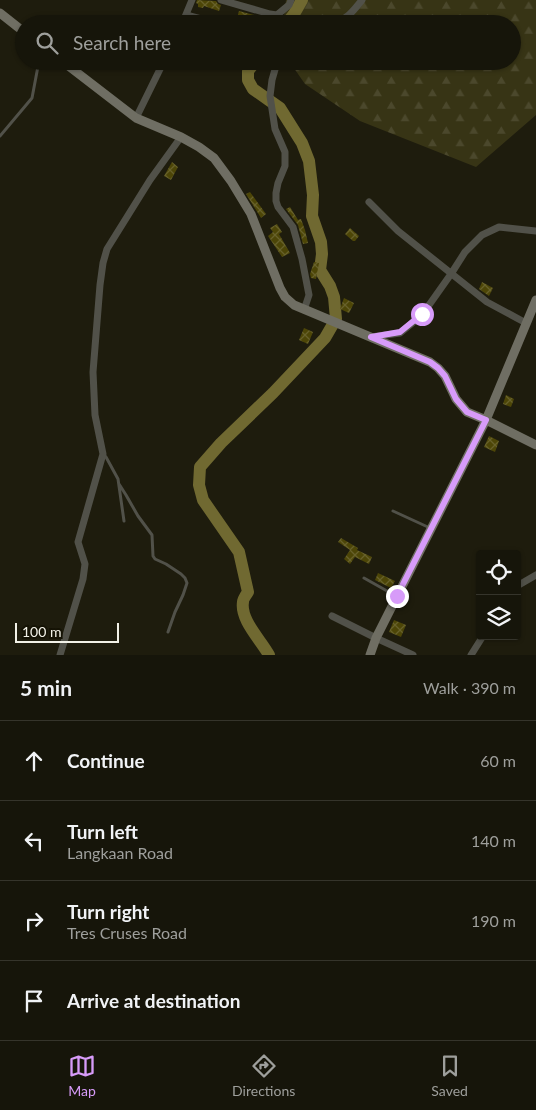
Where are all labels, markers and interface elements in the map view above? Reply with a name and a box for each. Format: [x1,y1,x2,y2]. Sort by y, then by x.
search box [15,15,521,70]
icon: search [33,29,61,57]
text: Search here [73,31,171,54]
route start [411,303,434,326]
map controls [476,550,521,640]
button: locate [476,550,521,595]
route end [386,585,409,608]
button: layers [476,595,521,640]
scale bar [15,620,119,643]
text: 100 m [22,623,61,640]
text: 5 min [20,675,72,700]
text: Walk · 390 m [423,678,516,697]
icon: ahead [20,747,48,775]
text: Continue [67,749,145,772]
text: 60 m [480,751,516,770]
text: Turn left [67,820,138,843]
icon: left [20,827,48,855]
text: 140 m [471,831,516,850]
text: Langkaan Road [67,843,173,862]
text: Turn right [67,900,149,923]
icon: right [20,907,48,935]
text: 190 m [471,911,516,930]
text: Tres Cruses Road [67,923,187,942]
icon: arrive [20,987,48,1015]
text: Arrive at destination [67,989,240,1012]
tab: Map [68,1052,96,1099]
tab: Directions [232,1052,295,1099]
tab: Saved [431,1052,468,1099]

